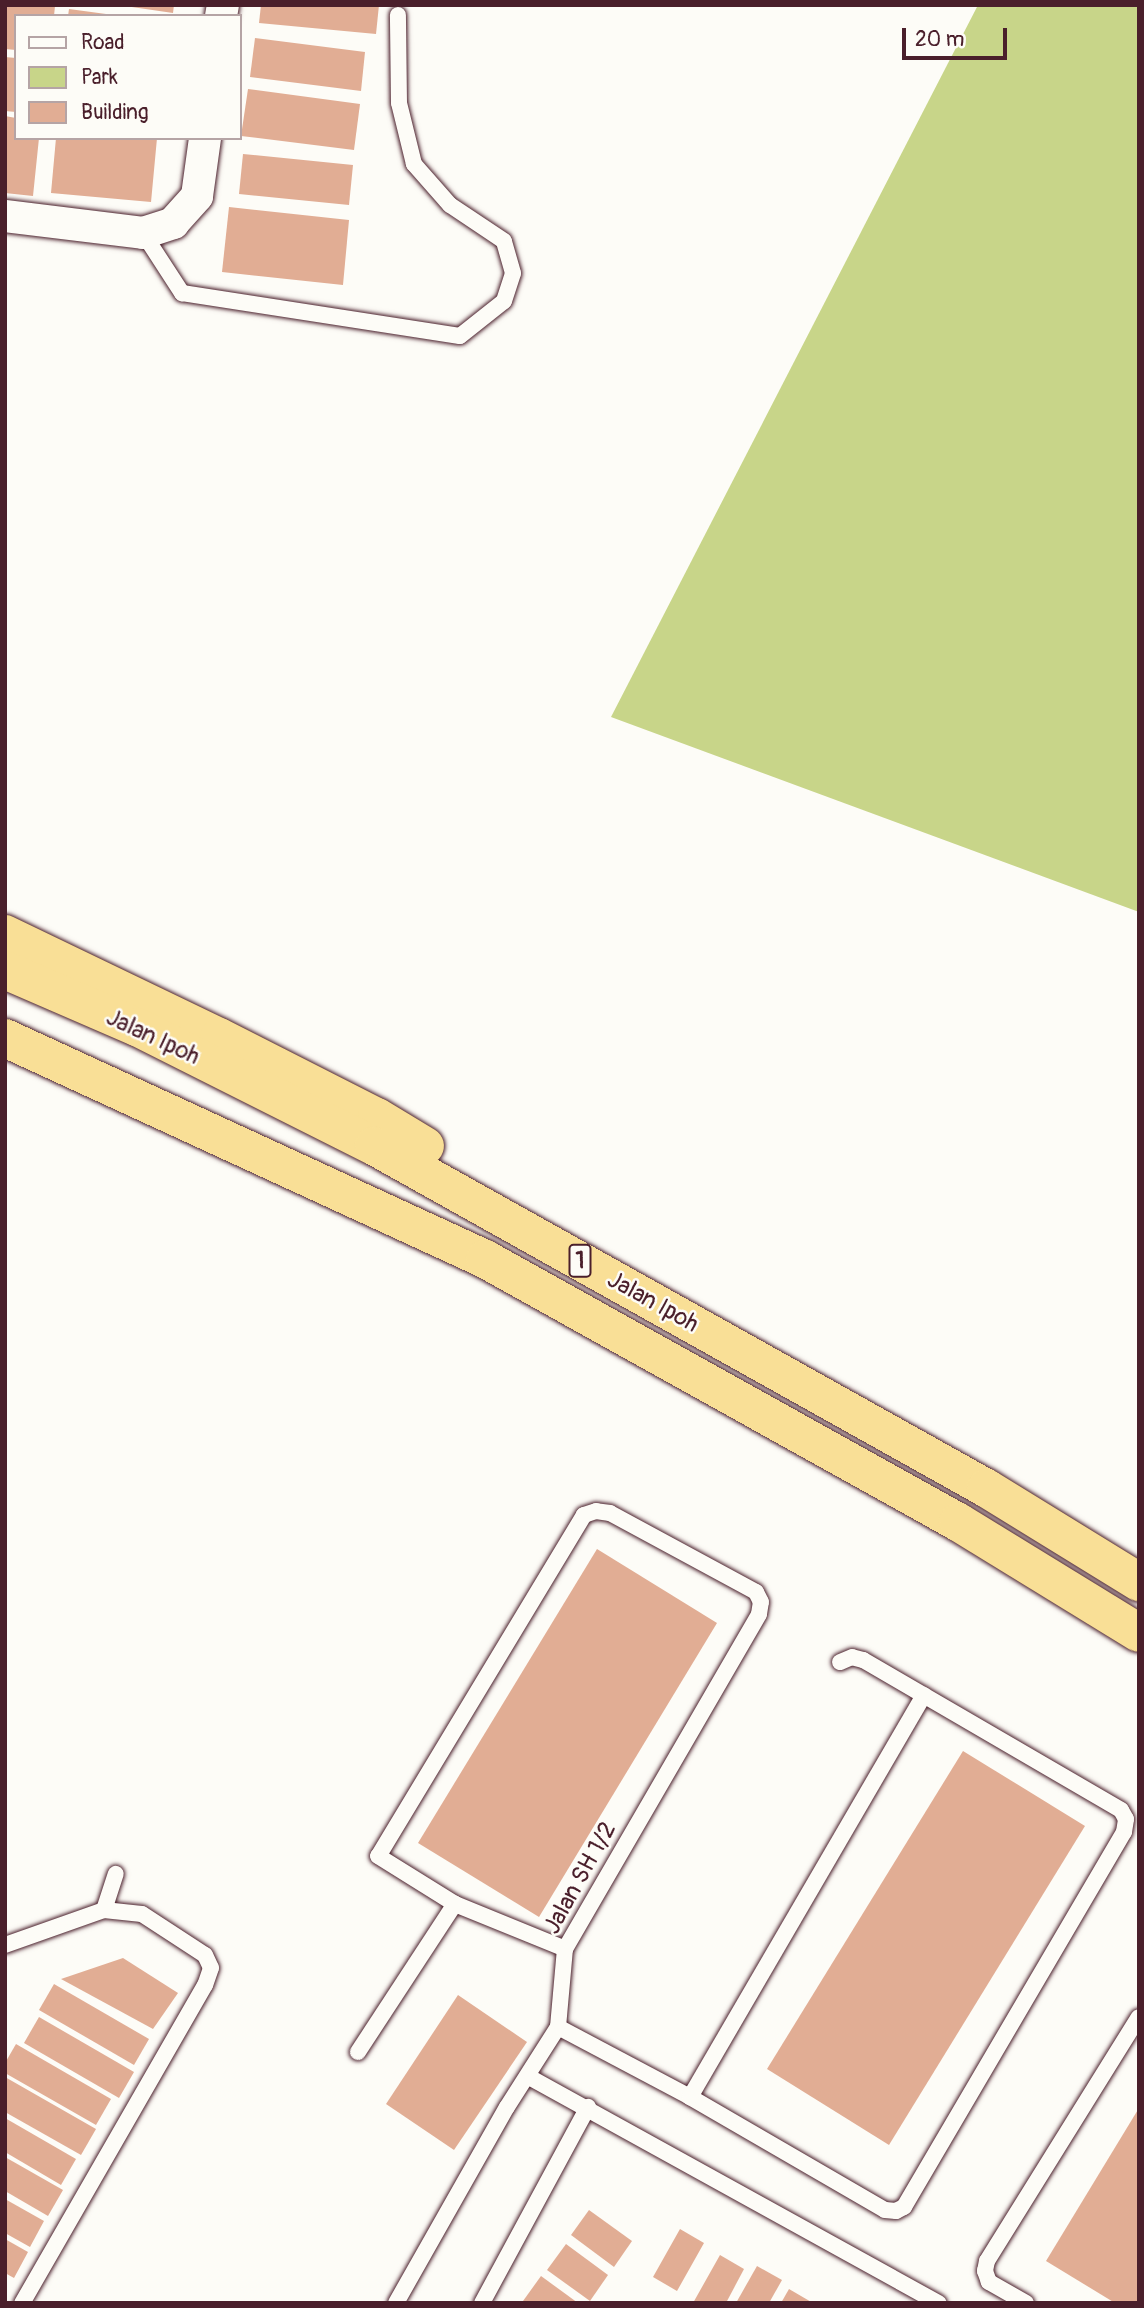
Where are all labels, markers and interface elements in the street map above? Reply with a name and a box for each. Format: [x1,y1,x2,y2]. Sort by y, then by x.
legend [14,14,242,140]
scale bar [906,14,1011,58]
text: 20 m [915,26,964,53]
text: Road [81,29,125,56]
text: Park [81,64,118,91]
text: Building [81,99,148,126]
street label: Jalan Ipoh [102,1003,204,1071]
road number: 1 [568,1242,592,1280]
street label: Jalan Ipoh [602,1265,704,1339]
street label: Jalan SH 1/2 [537,1817,623,1939]

